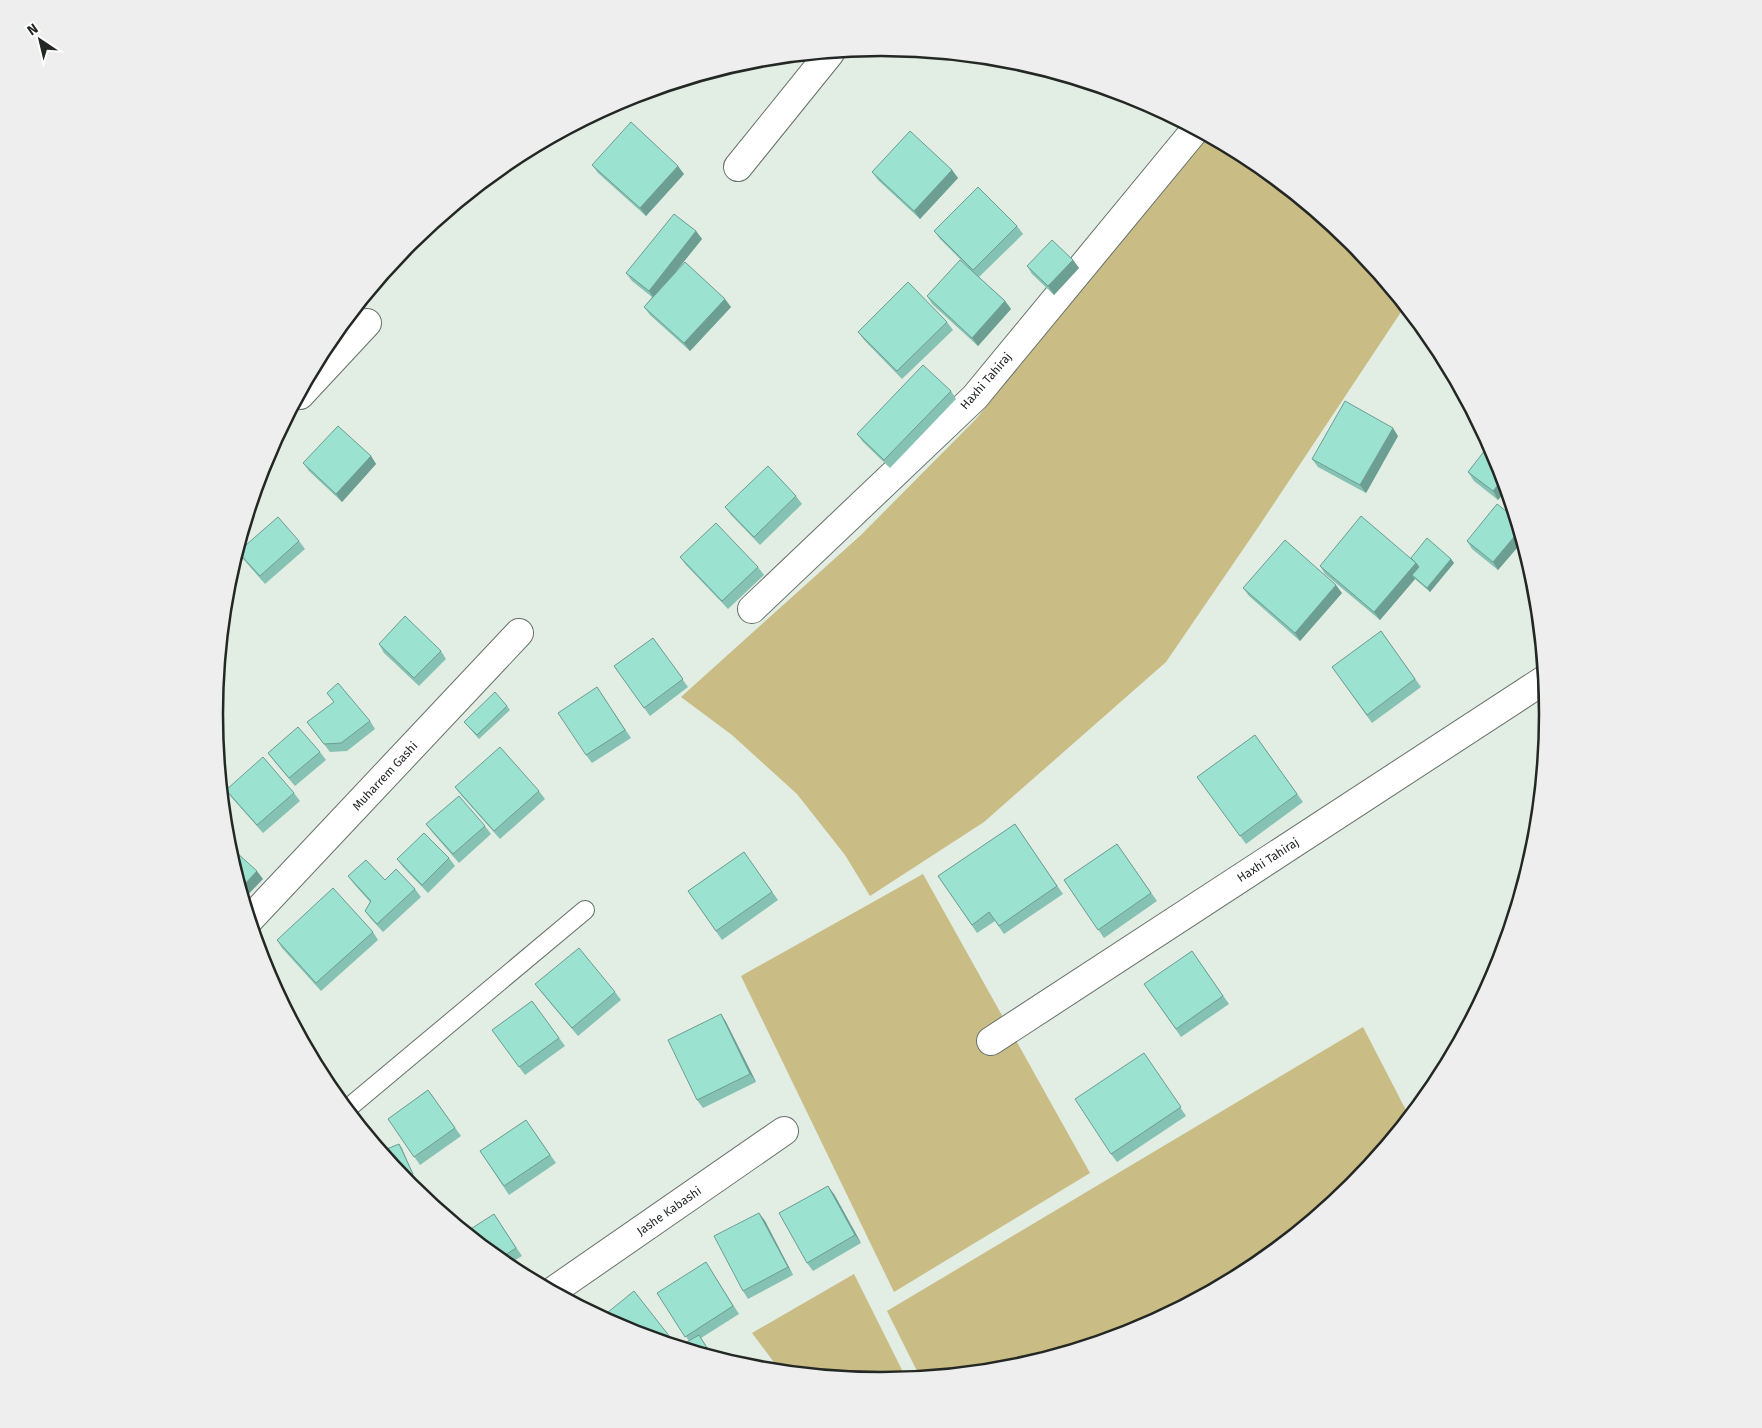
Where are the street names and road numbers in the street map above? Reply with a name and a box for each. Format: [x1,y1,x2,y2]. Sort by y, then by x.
street label: Haxhi Tahiraj [958,350,1014,412]
street label: Muharrem Gashi [350,739,420,813]
street label: Haxhi Tahiraj [1235,835,1301,885]
street label: Jashe Kabashi [634,1184,704,1238]

